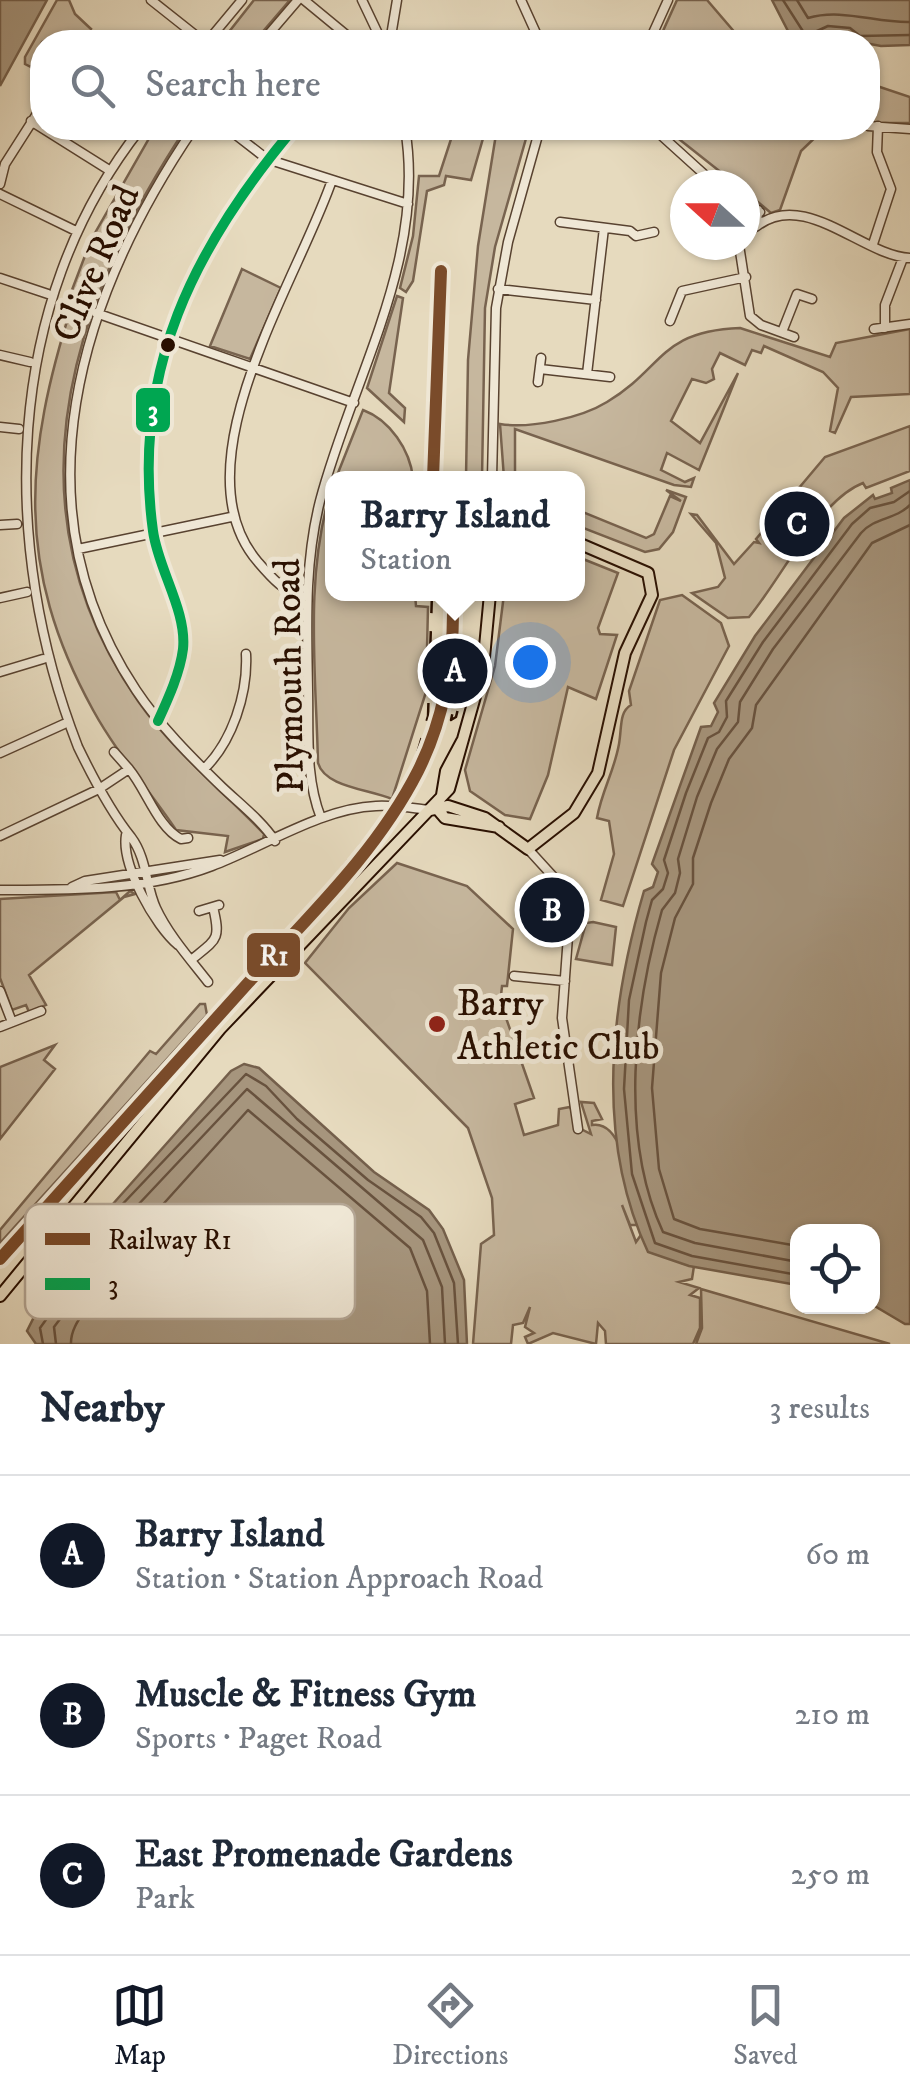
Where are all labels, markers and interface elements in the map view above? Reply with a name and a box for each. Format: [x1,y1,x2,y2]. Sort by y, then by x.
search box [30,30,880,140]
icon: search [65,58,120,113]
text: Search here [145,61,321,109]
north arrow [670,170,760,260]
street label: Clive Road [42,178,151,349]
unlabelled marker [158,335,178,355]
line badge: 3 [134,386,172,434]
text: 3 [148,394,158,429]
popup [325,471,585,601]
pin: C [764,486,830,562]
text: Barry Island [360,492,550,540]
text: Station [360,540,452,580]
street label: Plymouth Road [264,558,316,794]
pin: A [422,634,488,708]
your location [505,637,556,688]
pin: B [520,872,584,948]
line badge: R1 [245,931,302,979]
text: R1 [260,939,288,974]
place label: Barry Athletic Club [457,980,660,1072]
marker: Barry Athletic Club [426,1013,448,1035]
legend [25,1204,355,1319]
text: Railway R1 [108,1223,232,1258]
map controls [790,1224,880,1314]
button: locate [790,1224,880,1314]
text: 3 [108,1268,118,1303]
text: Nearby [40,1383,164,1435]
text: 3 results [769,1389,870,1429]
text: Barry Island [135,1511,324,1559]
text: A [62,1535,83,1575]
text: 60 m [805,1535,870,1575]
text: Station · Station Approach Road [135,1559,543,1599]
text: Muscle & Fitness Gym [135,1671,476,1719]
text: B [62,1695,83,1735]
text: 210 m [795,1695,870,1735]
text: Sports · Paget Road [135,1719,382,1759]
text: East Promenade Gardens [135,1831,513,1879]
text: C [62,1855,83,1895]
text: 250 m [790,1855,870,1895]
text: Park [135,1879,195,1919]
tab: Map [112,1978,167,2073]
tab: Directions [392,1978,508,2073]
tab: Saved [733,1978,798,2073]

